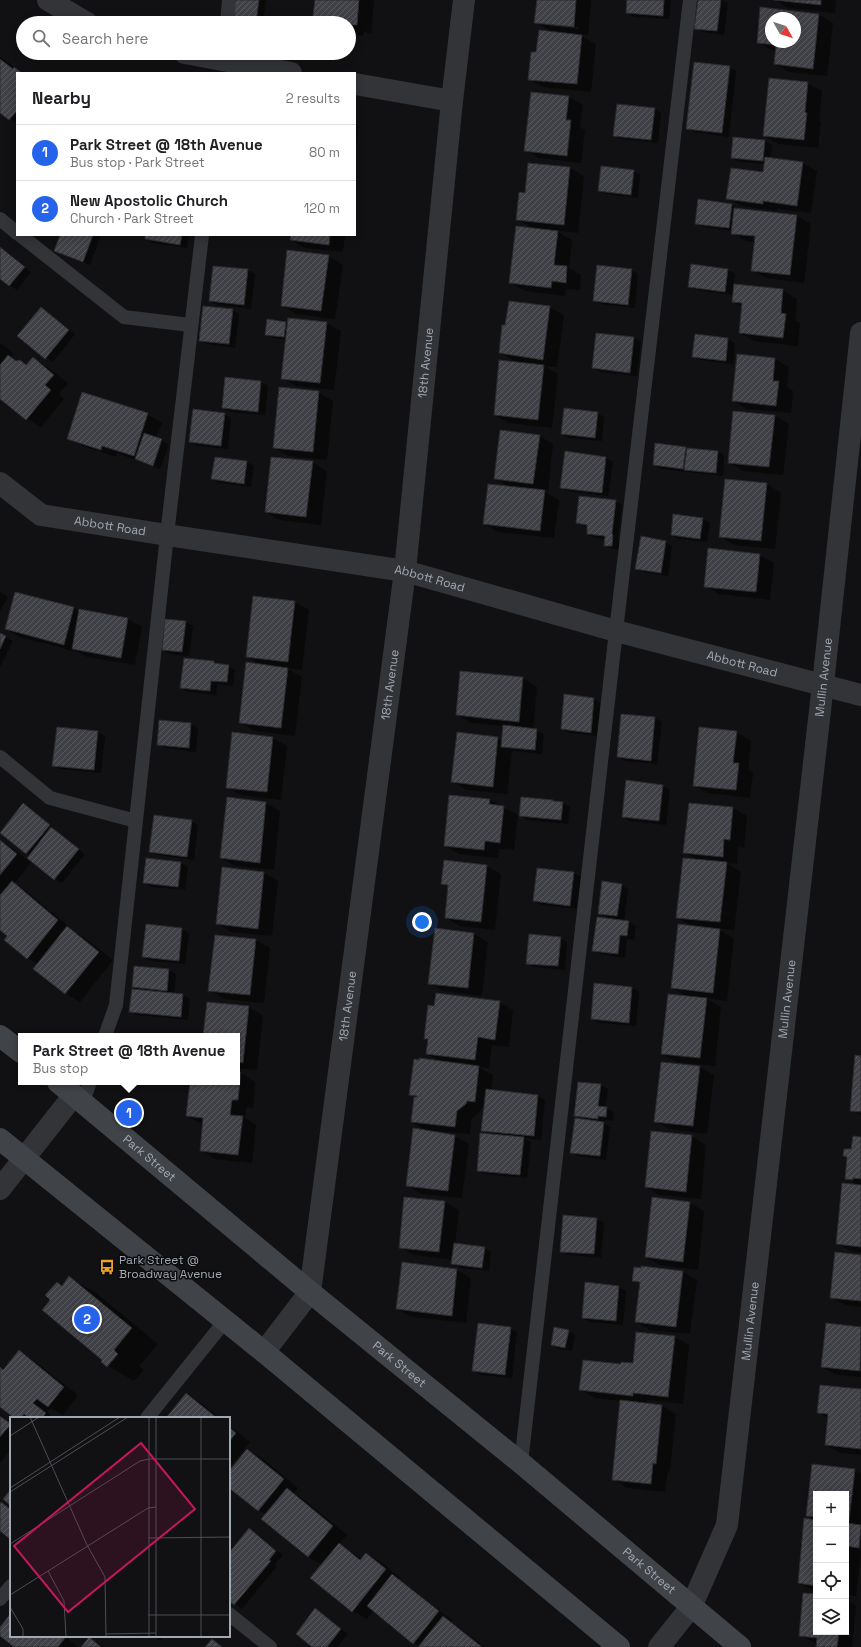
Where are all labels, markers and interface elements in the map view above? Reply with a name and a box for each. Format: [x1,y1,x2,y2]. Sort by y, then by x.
north arrow [765,12,801,48]
search box [16,16,356,60]
icon: search [30,27,52,49]
text: Search here [62,29,148,48]
text: Nearby [32,87,91,109]
text: 2 results [286,90,340,107]
text: Park Street @ 18th Avenue [70,135,263,154]
text: 1 [42,144,48,161]
text: 80 m [309,144,340,161]
text: Bus stop · Park Street [70,154,205,171]
text: New Apostolic Church [70,191,228,210]
text: 2 [41,200,49,217]
text: 120 m [304,200,340,217]
text: Church · Park Street [70,210,194,227]
street label: 18th Avenue [414,327,437,399]
street label: Abbott Road [73,512,147,540]
street label: Abbott Road [393,562,467,596]
street label: Mullin Avenue [811,637,836,718]
street label: Abbott Road [705,647,779,681]
street label: 18th Avenue [377,649,403,721]
your location [412,912,432,932]
street label: Mullin Avenue [775,959,799,1040]
street label: 18th Avenue [335,970,360,1042]
popup [18,1033,240,1085]
text: Park Street @ 18th Avenue [33,1041,225,1060]
text: Bus stop [33,1060,88,1077]
pin: 1 [116,1098,142,1128]
street label: Park Street [119,1131,179,1185]
place label: Park Street @ Broadway Avenue [119,1252,222,1282]
bus stop icon: Park Street @ Broadway Avenue [98,1258,116,1276]
street label: Mullin Avenue [738,1281,763,1361]
pin: 2 [74,1304,100,1334]
street label: Park Street [369,1338,430,1391]
inset map [10,1417,230,1637]
map controls [813,1491,849,1635]
button: + [813,1491,849,1527]
button: − [813,1527,849,1563]
street label: Park Street [619,1544,679,1598]
button: locate [813,1563,849,1599]
button: layers [813,1599,849,1635]

